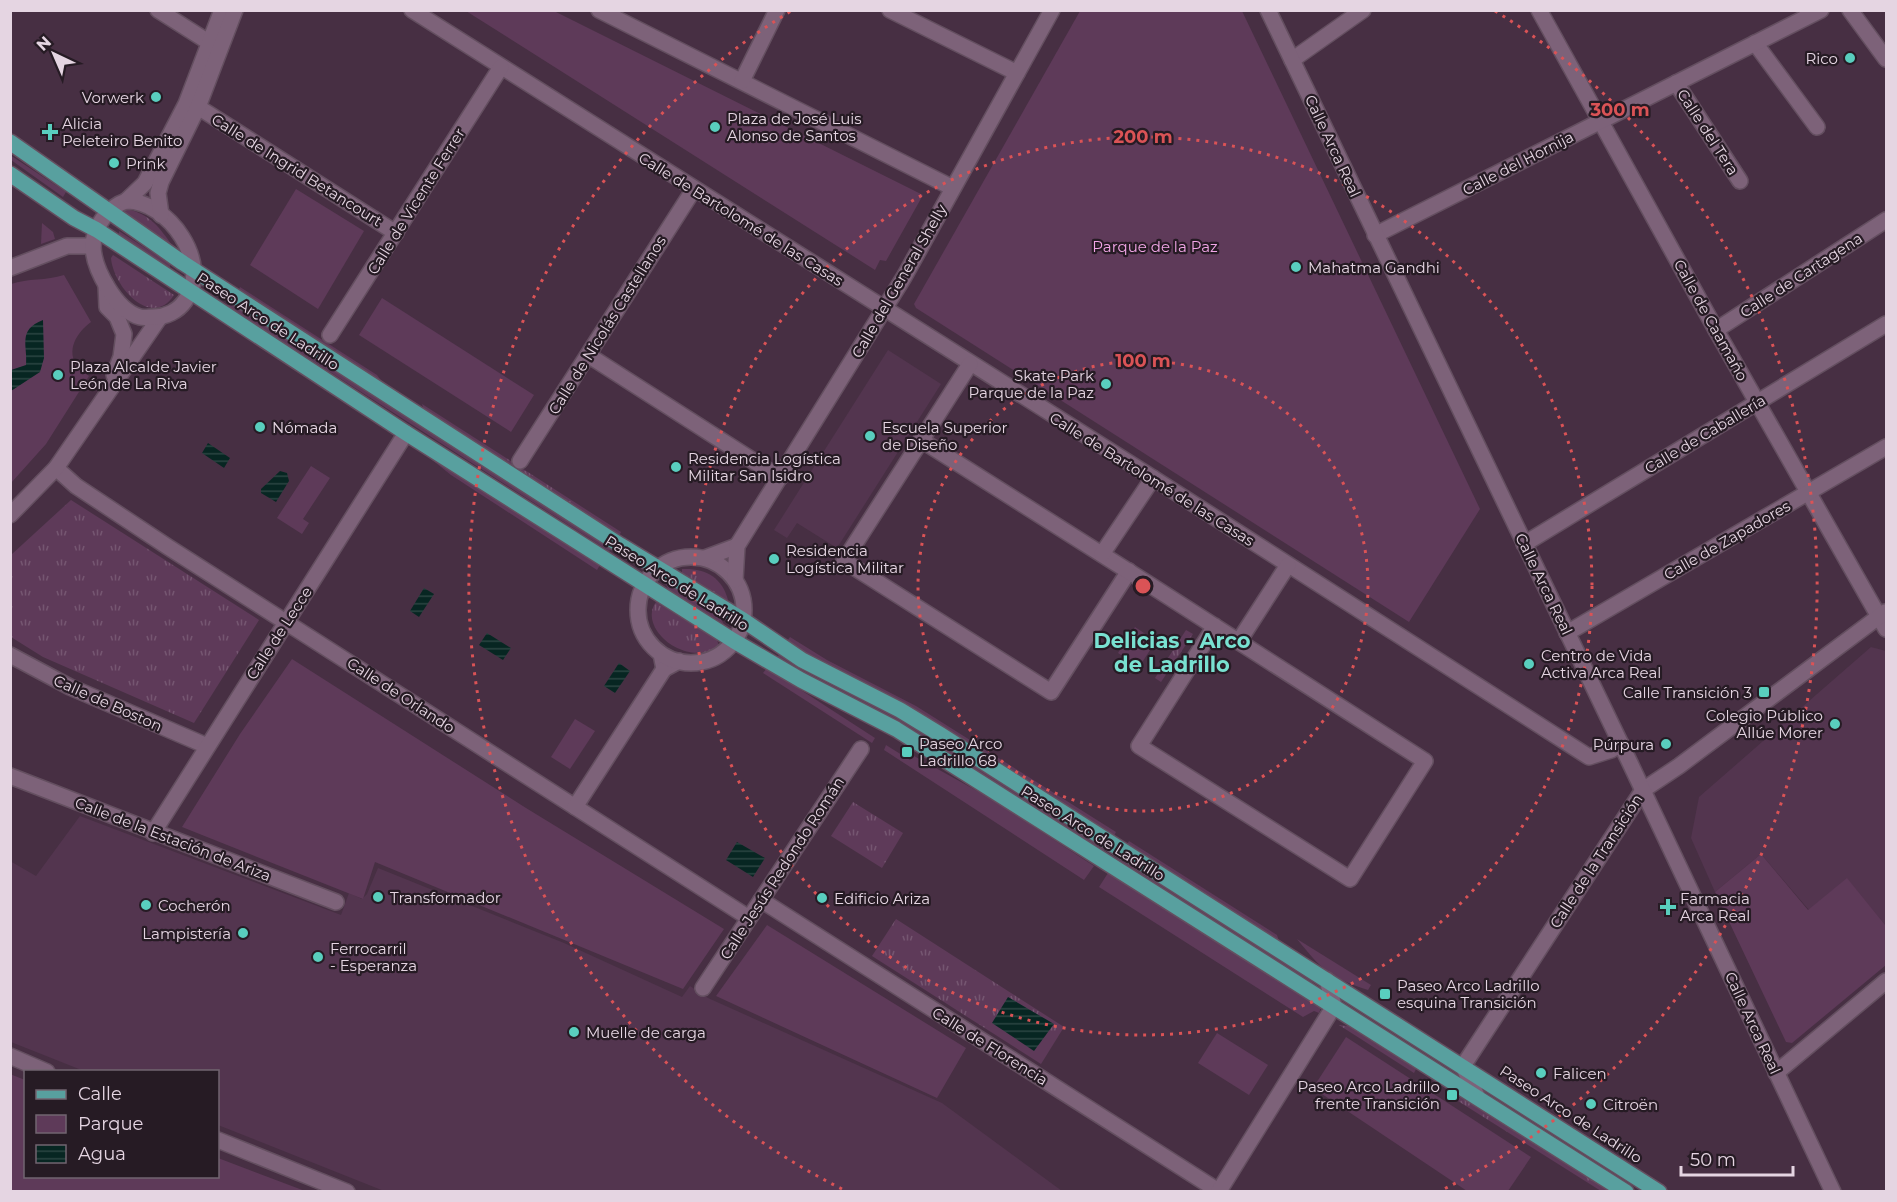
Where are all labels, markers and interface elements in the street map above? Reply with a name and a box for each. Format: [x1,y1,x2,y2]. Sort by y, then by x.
north arrow [24,24,84,84]
text: N [33,32,55,55]
place label: Rico [1805,49,1838,68]
marker: Rico [1843,51,1857,65]
street label: Calle del Tera [1673,85,1743,179]
place label: Vorwerk [82,88,144,107]
marker: Vorwerk [149,90,163,104]
street label: Calle Arca Real [1301,92,1365,200]
text: 300 m [1589,99,1650,121]
place label: Plaza de José Luis Alonso de Santos [727,109,862,145]
street label: Calle de Ingrid Betancourt [208,110,386,230]
place label: Alicia Peleteiro Benito [62,114,182,150]
marker: Plaza de José Luis Alonso de Santos [708,120,722,134]
street label: Calle de Vicente Ferrer [363,124,469,278]
marker: Alicia Peleteiro Benito [43,125,57,139]
text: 200 m [1113,126,1173,148]
street label: Calle del Hornija [1459,127,1577,199]
street label: Calle de Bartolomé de las Casas [635,148,847,290]
place label: Prink [126,154,166,173]
marker: Prink [107,156,121,170]
street label: Calle del General Shelly [847,200,951,361]
street label: Calle de Cartagena [1736,228,1866,322]
street label: Calle de Nicolás Castellanos [544,232,670,418]
park label: Parque de la Paz [1092,237,1218,256]
street label: Calle de Caamaño [1670,256,1752,384]
place label: Mahatma Gandhi [1308,258,1440,277]
marker: Mahatma Gandhi [1289,260,1303,274]
street label: Paseo Arco de Ladrillo [193,268,343,374]
text: 100 m [1115,350,1171,372]
place label: Plaza Alcalde Javier León de La Riva [70,357,217,393]
place label: Skate Park Parque de la Paz [969,366,1094,402]
marker: Plaza Alcalde Javier León de La Riva [51,368,65,382]
marker: Skate Park Parque de la Paz [1099,377,1113,391]
street label: Calle de Caballería [1641,390,1769,478]
street label: Calle de Bartolomé de las Casas [1046,408,1258,550]
place label: Nómada [272,418,337,437]
place label: Escuela Superior de Diseño [882,418,1008,454]
marker: Nómada [253,420,267,434]
marker: Escuela Superior de Diseño [863,429,877,443]
place label: Residencia Logística Militar San Isidro [688,449,841,485]
marker: Residencia Logística Militar San Isidro [669,460,683,474]
street label: Calle de Zapadores [1660,496,1794,584]
street label: Calle Arca Real [1511,530,1577,638]
street label: Paseo Arco de Ladrillo [602,531,752,635]
place label: Residencia Logística Militar [786,541,904,577]
marker: Residencia Logística Militar [767,552,781,566]
centre of rings [1133,576,1153,596]
street label: Calle de Lecce [242,583,316,683]
district label: Delicias - Arco de Ladrillo [1094,628,1251,677]
place label: Centro de Vida Activa Arca Real [1541,646,1661,682]
street label: Calle de Orlando [344,653,458,737]
marker: Centro de Vida Activa Arca Real [1522,657,1536,671]
street label: Calle de Boston [51,671,165,735]
place label: Calle Transición 3 [1623,683,1752,702]
marker: Calle Transición 3 [1757,685,1771,699]
place label: Colegio Público Allúe Morer [1706,706,1823,742]
marker: Colegio Público Allúe Morer [1828,717,1842,731]
place label: Paseo Arco Ladrillo 68 [919,734,1002,770]
place label: Púrpura [1593,735,1654,754]
marker: Púrpura [1659,737,1673,751]
marker: Paseo Arco Ladrillo 68 [900,745,914,759]
street label: Calle Jesús Redondo Román [716,773,848,963]
street label: Paseo Arco de Ladrillo [1018,781,1168,885]
street label: Calle de la Transición [1545,790,1647,932]
street label: Calle de la Estación de Ariza [72,793,274,885]
place label: Transformador [390,888,501,907]
place label: Edificio Ariza [834,889,930,908]
place label: Farmacia Arca Real [1680,889,1750,925]
marker: Transformador [371,890,385,904]
marker: Edificio Ariza [815,891,829,905]
place label: Cocherón [158,896,231,915]
marker: Cocherón [139,898,153,912]
marker: Farmacia Arca Real [1661,900,1675,914]
place label: Lampistería [142,924,231,943]
marker: Lampistería [236,926,250,940]
place label: Ferrocarril - Esperanza [330,939,417,975]
marker: Ferrocarril - Esperanza [311,950,325,964]
street label: Calle Arca Real [1721,969,1785,1077]
place label: Paseo Arco Ladrillo esquina Transición [1397,976,1540,1012]
marker: Paseo Arco Ladrillo esquina Transición [1378,987,1392,1001]
street label: Calle de Florencia [929,1003,1051,1089]
place label: Muelle de carga [586,1023,706,1042]
marker: Muelle de carga [567,1025,581,1039]
street label: Paseo Arco de Ladrillo [1496,1061,1646,1167]
place label: Falicen [1553,1064,1607,1083]
marker: Falicen [1534,1066,1548,1080]
legend [24,1070,219,1178]
place label: Paseo Arco Ladrillo frente Transición [1297,1077,1440,1113]
text: Calle [78,1083,122,1105]
marker: Paseo Arco Ladrillo frente Transición [1445,1088,1459,1102]
place label: Citroën [1603,1095,1658,1114]
marker: Citroën [1584,1097,1598,1111]
text: Parque [78,1113,144,1135]
scale bar [1681,1139,1794,1177]
text: Agua [78,1143,126,1165]
text: 50 m [1690,1149,1736,1171]

